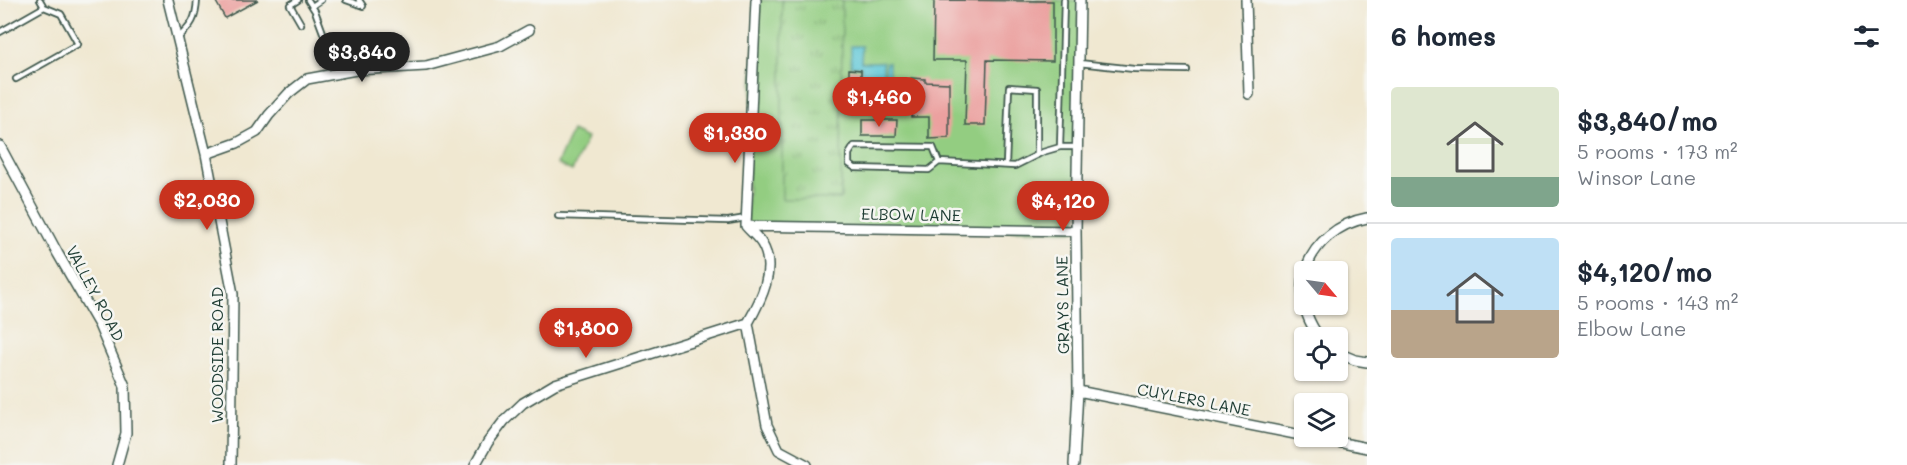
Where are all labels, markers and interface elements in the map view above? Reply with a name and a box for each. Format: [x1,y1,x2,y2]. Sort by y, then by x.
text: 6 homes [1391,19,1496,53]
icon: filters [1850,20,1883,53]
pin: $3,840 [313,32,411,83]
text: $3,840 [328,38,396,64]
pin: $1,460 [830,77,928,128]
text: $1,460 [847,83,912,109]
text: $3,840/mo [1577,104,1718,138]
icon: home [1439,111,1511,183]
pin: $1,330 [686,113,784,164]
text: $1,330 [703,119,767,145]
text: 5 rooms · 173 m² [1577,138,1738,164]
text: Winsor Lane [1577,164,1696,190]
pin: $2,030 [158,180,256,231]
pin: $4,120 [1014,181,1112,232]
text: $2,030 [173,186,241,212]
text: $4,120 [1031,187,1095,213]
street label: ELBOW LANE [861,203,961,225]
street label: VALLEY ROAD [62,241,130,345]
text: $4,120/mo [1577,255,1712,289]
street label: GRAYS LANE [1051,256,1073,354]
north arrow [1294,261,1348,315]
map controls [1294,261,1348,447]
icon: home [1439,262,1511,334]
street label: WOODSIDE ROAD [206,287,227,423]
text: 5 rooms · 143 m² [1577,289,1738,315]
pin: $1,800 [537,308,635,359]
text: $1,800 [553,314,619,340]
text: Elbow Lane [1577,315,1686,341]
button: locate [1294,327,1348,381]
street label: CUYLERS LANE [1136,378,1252,420]
button: layers [1294,393,1348,447]

